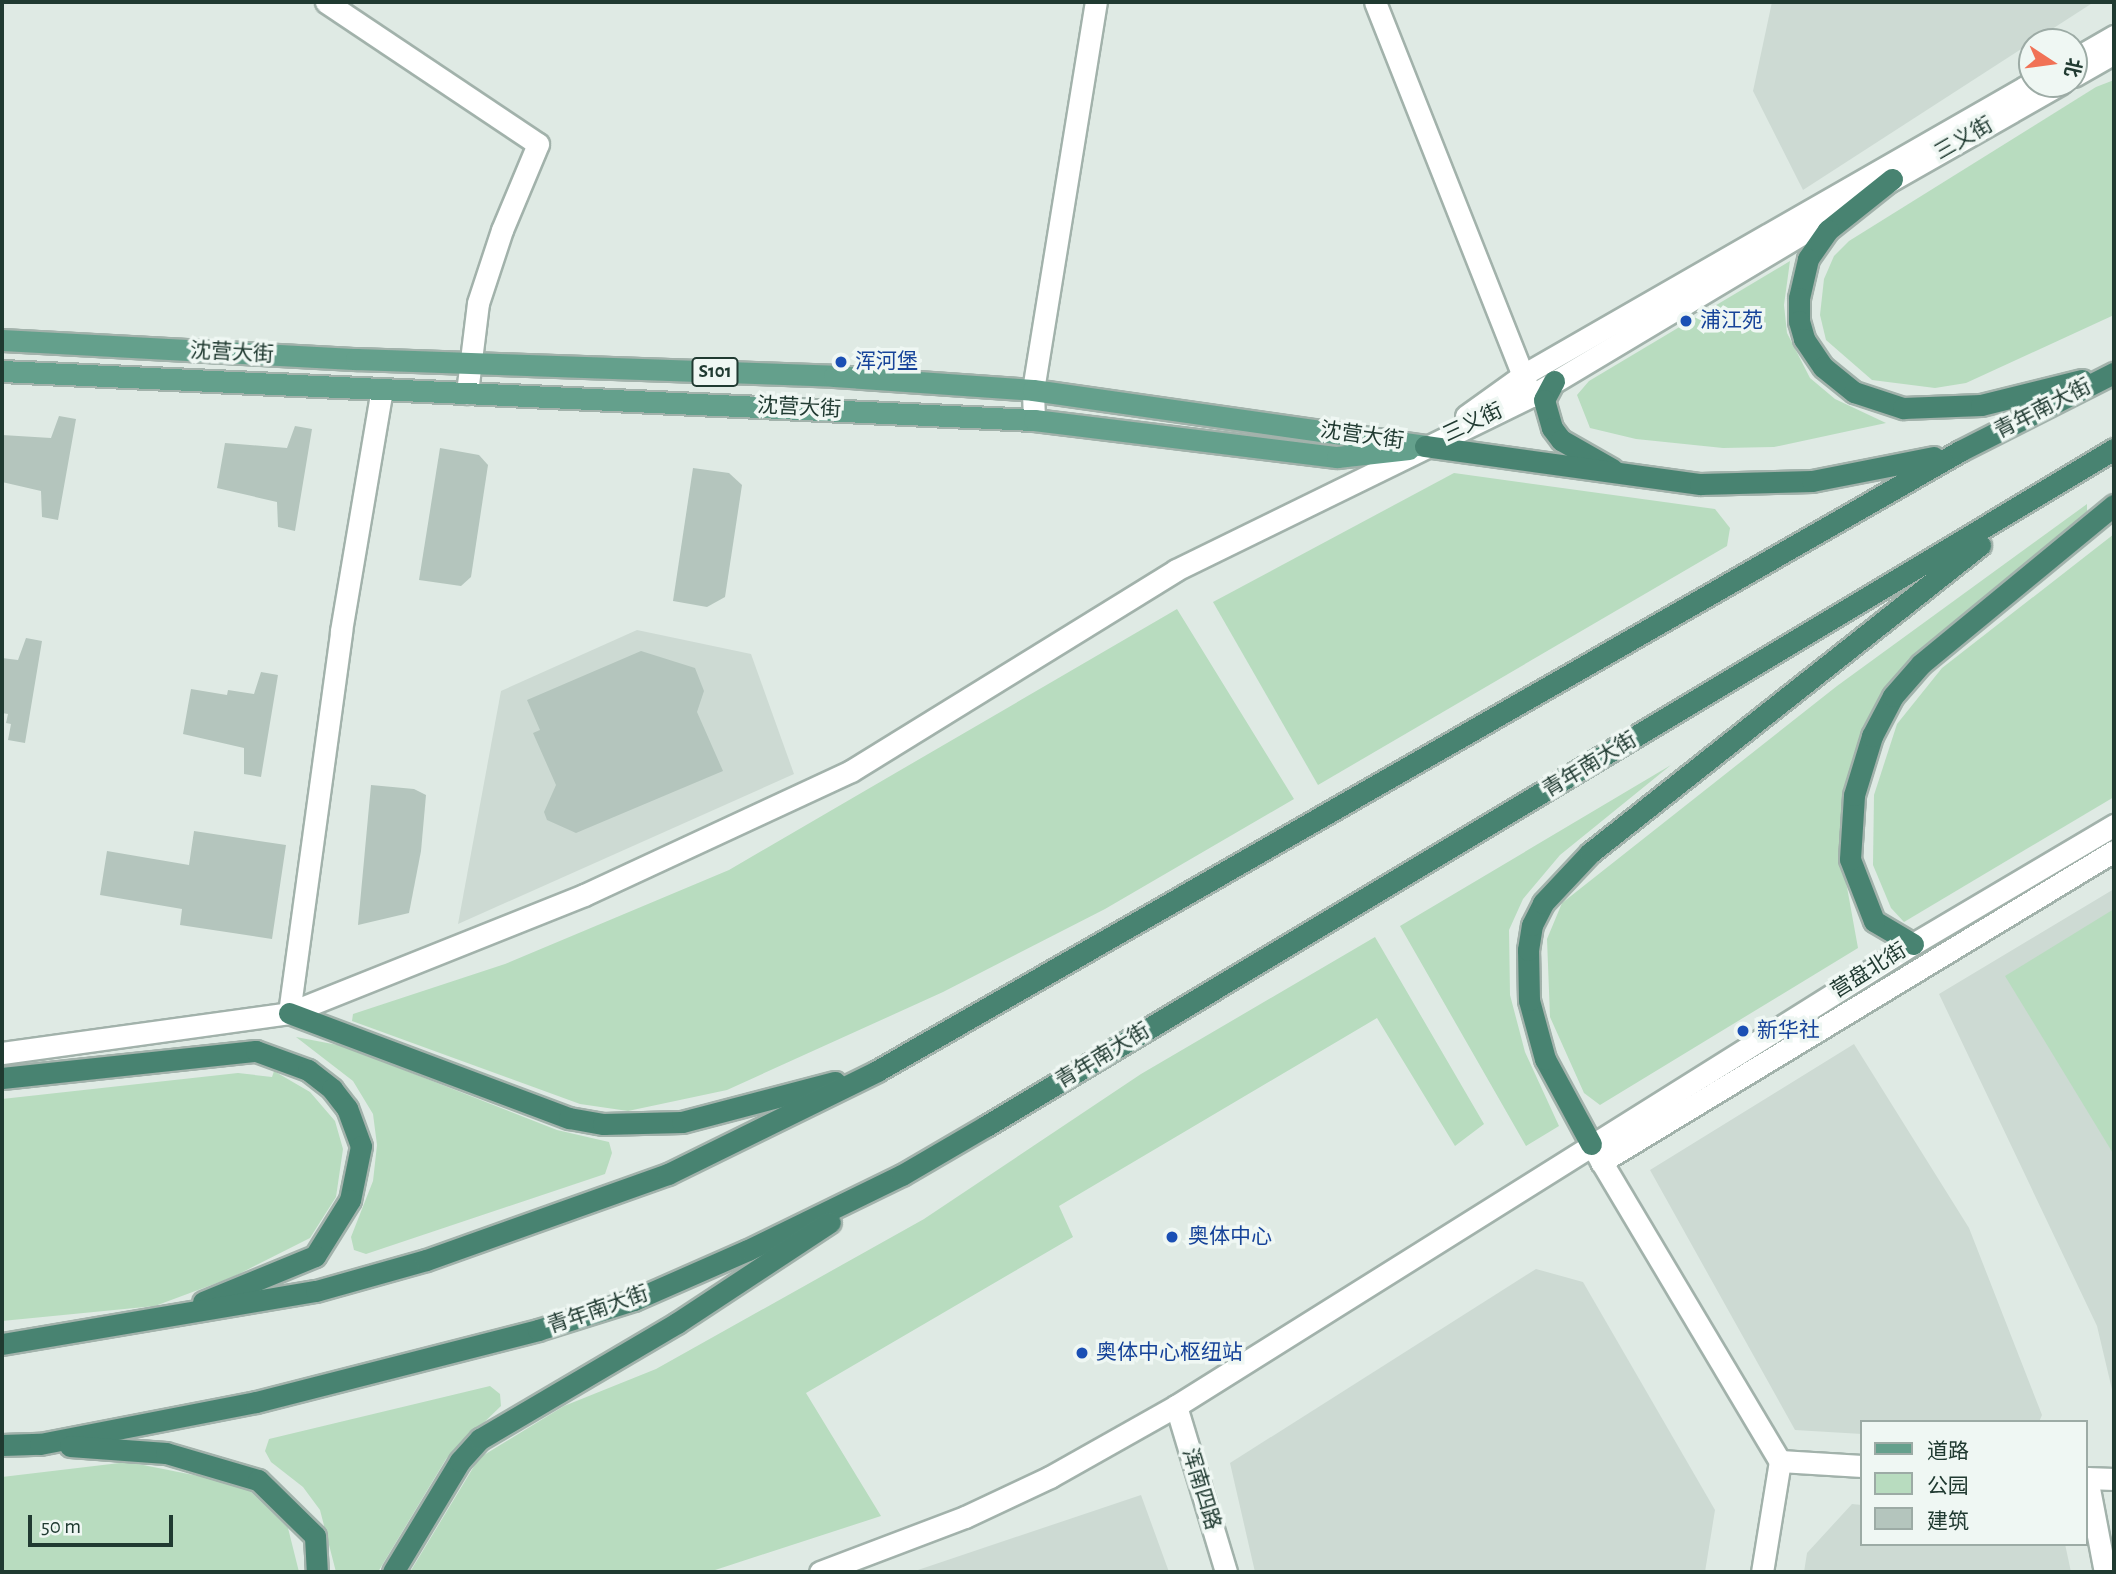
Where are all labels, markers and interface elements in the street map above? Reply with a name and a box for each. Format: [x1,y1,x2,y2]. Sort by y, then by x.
north arrow [2018,28,2088,98]
text: 北 [2061,56,2083,79]
street label: 三义街 [1930,112,1998,166]
place label: 浦江苑 [1700,308,1763,334]
marker: 浦江苑 [1678,313,1694,329]
street label: 沈营大街 [189,338,275,368]
place label: 浑河堡 [855,349,918,375]
marker: 浑河堡 [833,354,849,370]
road number: S101 [690,356,740,388]
street label: 青年南大街 [1991,374,2095,444]
street label: 沈营大街 [756,393,842,423]
street label: 三义街 [1439,398,1507,448]
street label: 沈营大街 [1319,418,1405,454]
street label: 青年南大街 [1539,727,1641,803]
street label: 营盘北街 [1827,938,1911,1004]
street label: 青年南大街 [1052,1018,1154,1094]
place label: 新华社 [1757,1018,1820,1044]
marker: 新华社 [1735,1023,1751,1039]
place label: 奥体中心 [1188,1224,1272,1250]
marker: 奥体中心 [1162,1227,1182,1247]
street label: 青年南大街 [544,1281,652,1339]
place label: 奥体中心枢纽站 [1096,1340,1243,1366]
marker: 奥体中心枢纽站 [1074,1345,1090,1361]
legend [1860,1420,2088,1546]
text: 道路 [1927,1441,1969,1462]
street label: 浑南四路 [1177,1445,1225,1533]
text: 公园 [1927,1476,1969,1497]
scale bar [32,1500,177,1544]
text: 建筑 [1927,1511,1969,1532]
text: 50 m [41,1516,81,1537]

